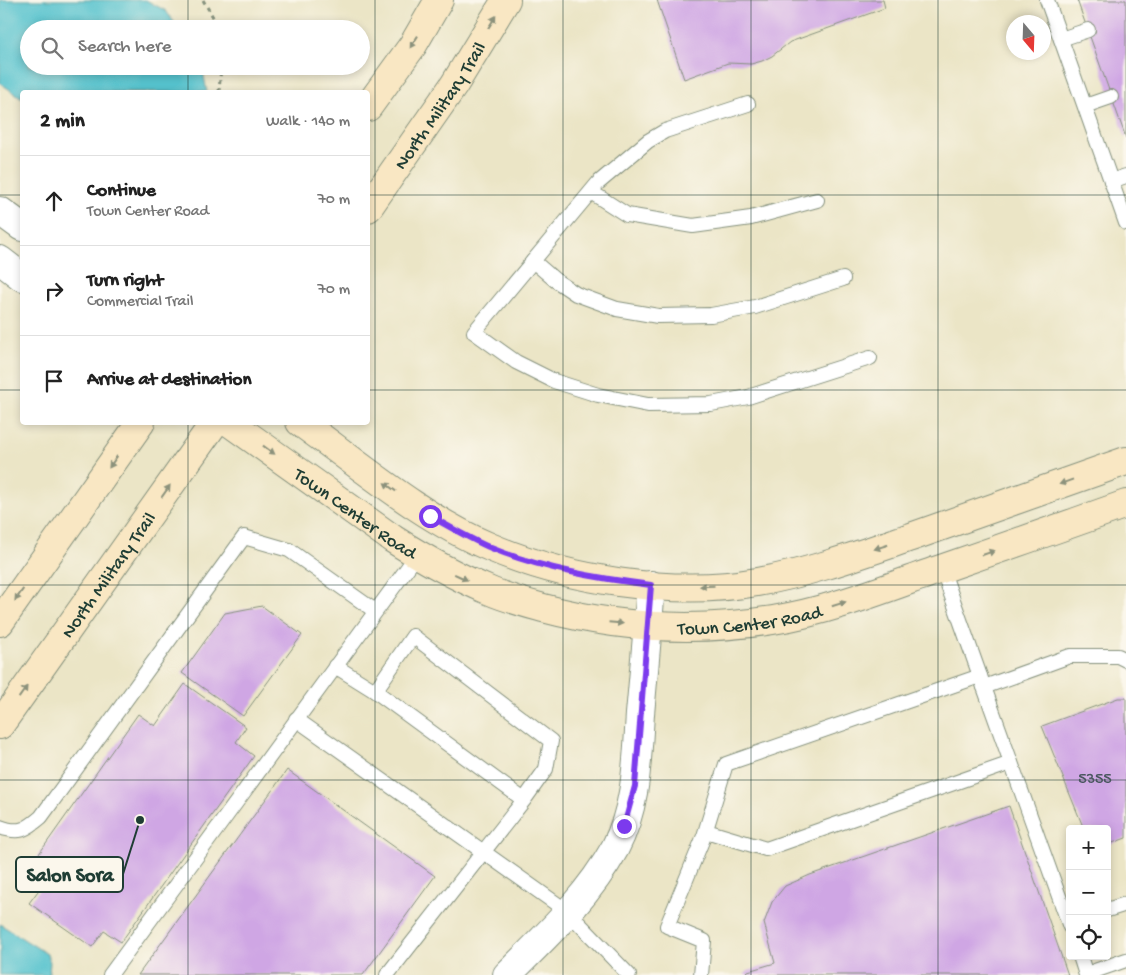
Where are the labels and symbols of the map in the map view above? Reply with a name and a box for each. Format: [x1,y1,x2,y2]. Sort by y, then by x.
one-way arrow [488,15,497,29]
north arrow [1006,15,1051,60]
one-way arrow [409,35,419,48]
street label: North Military Trail [390,39,493,175]
one-way arrow [262,445,276,455]
one-way arrow [108,455,118,469]
street label: Town Center Road [287,463,422,567]
one-way arrow [1058,478,1073,486]
one-way arrow [383,482,397,492]
one-way arrow [161,484,171,498]
route start [419,505,442,528]
street label: North Military Trail [57,509,162,644]
one-way arrow [873,543,888,551]
one-way arrow [981,549,996,557]
one-way arrow [453,573,468,581]
one-way arrow [699,583,715,591]
one-way arrow [14,588,25,601]
one-way arrow [832,600,847,607]
street label: Town Center Road [676,601,827,642]
one-way arrow [608,619,624,627]
one-way arrow [18,685,28,699]
house number: 5355 [1078,771,1112,790]
route end [613,815,636,838]
callout: Salon Sora [16,857,123,892]
text: Salon Sora [26,866,115,889]

